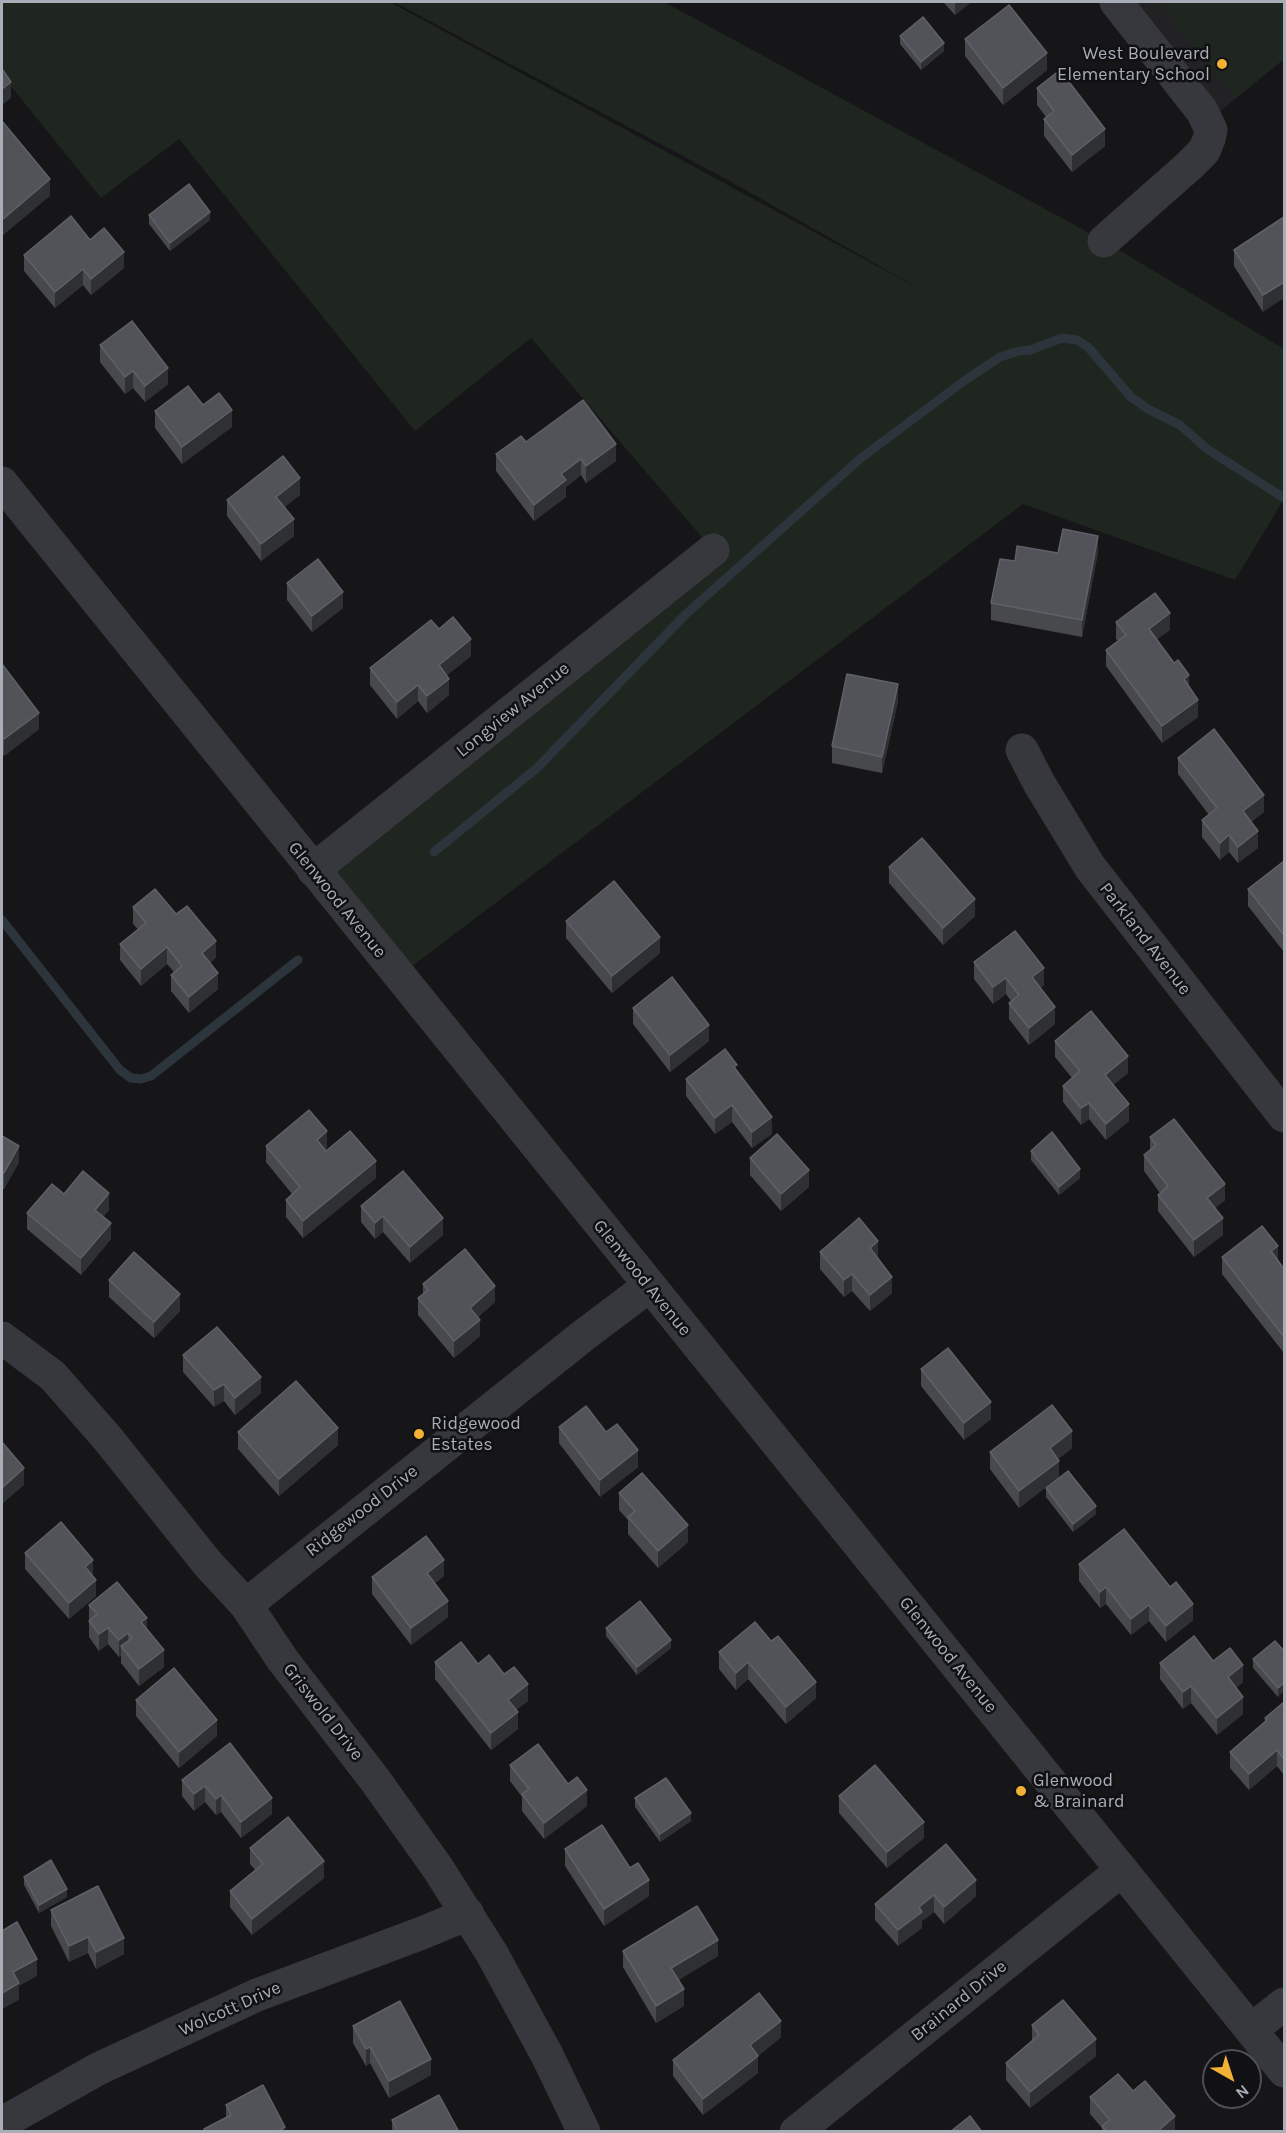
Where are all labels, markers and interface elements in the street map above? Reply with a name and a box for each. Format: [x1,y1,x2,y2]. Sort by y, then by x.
place label: West Boulevard Elementary School [1057,43,1210,86]
marker: West Boulevard Elementary School [1215,57,1229,71]
street label: Longview Avenue [452,658,574,762]
street label: Glenwood Avenue [283,837,391,963]
street label: Parkland Avenue [1094,879,1196,999]
street label: Glenwood Avenue [588,1215,696,1341]
place label: Ridgewood Estates [431,1413,521,1456]
marker: Ridgewood Estates [412,1427,426,1441]
street label: Ridgewood Drive [302,1461,422,1561]
street label: Glenwood Avenue [894,1592,1002,1718]
street label: Griswold Drive [278,1659,368,1765]
place label: Glenwood & Brainard [1033,1770,1125,1812]
marker: Glenwood & Brainard [1014,1784,1028,1798]
street label: Brainard Drive [907,1956,1011,2046]
street label: Wolcott Drive [176,1977,284,2041]
north arrow [1202,2049,1262,2109]
text: N [1232,2081,1253,2103]

